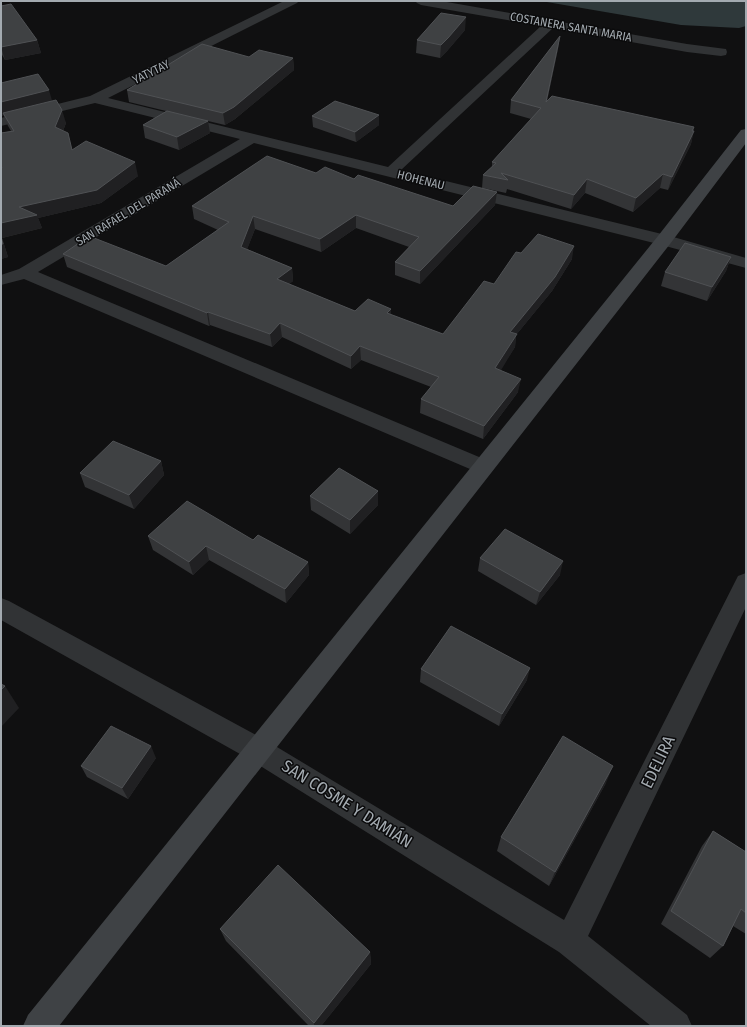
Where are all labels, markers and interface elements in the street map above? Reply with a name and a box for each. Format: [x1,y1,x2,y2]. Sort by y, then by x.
street label: COSTANERA SANTA MARIA [509,9,634,45]
street label: YATYTAY [130,57,172,87]
street label: HOHENAU [396,167,446,193]
street label: SAN RAFAEL DEL PARANÁ [73,174,183,249]
street label: EDELIRA [636,732,680,792]
street label: SAN COSME Y DAMIÁN [278,755,416,853]

